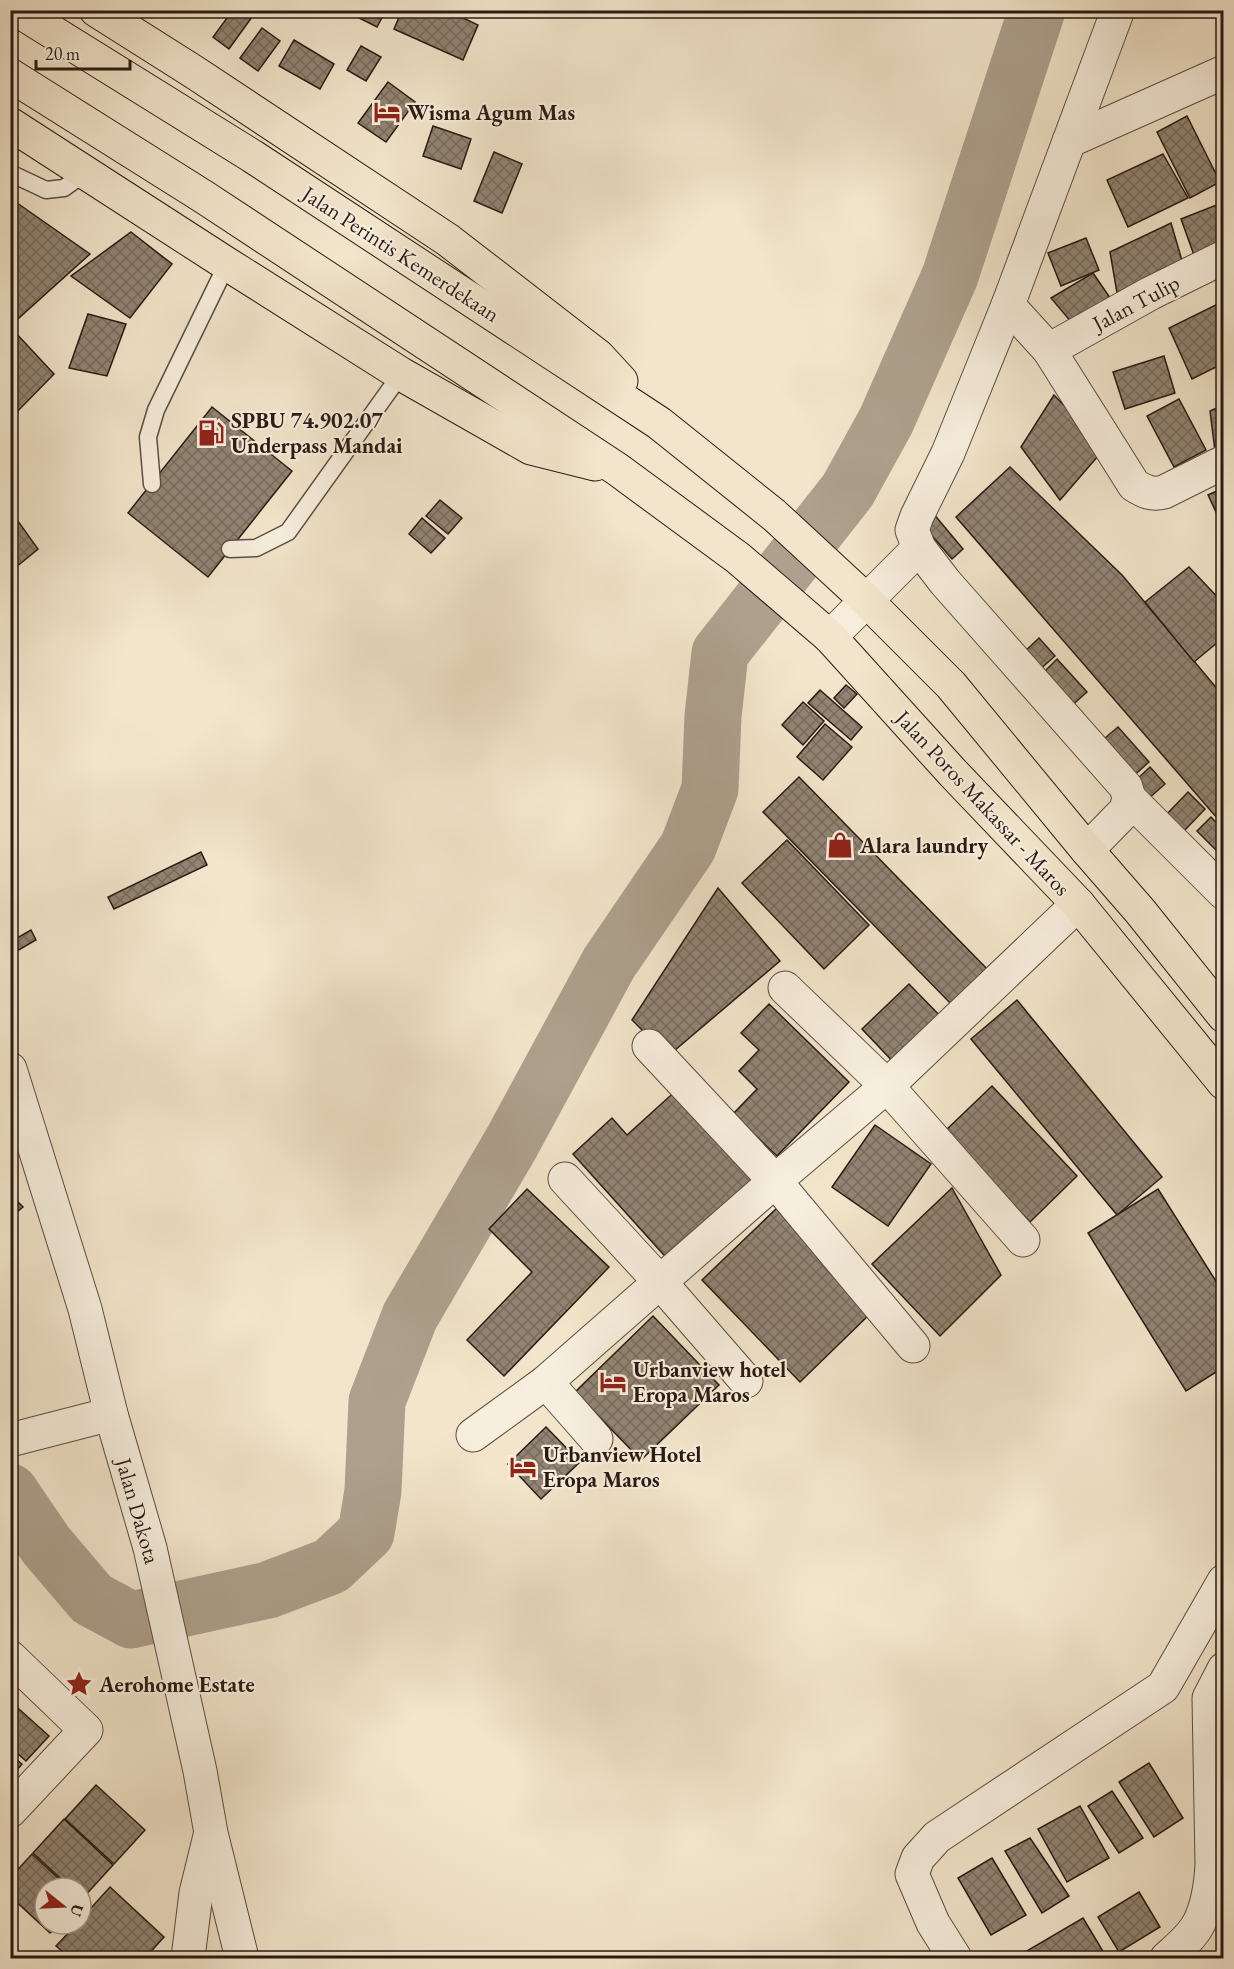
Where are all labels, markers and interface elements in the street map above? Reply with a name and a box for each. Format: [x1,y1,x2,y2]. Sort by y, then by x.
scale bar [36,33,130,71]
text: 20 m [45,42,80,65]
hotel icon: Wisma Agum Mas [372,97,402,127]
place label: Wisma Agum Mas [407,98,575,127]
street label: Jalan Perintis Kemerdekaan [295,178,506,329]
street label: Jalan Tulip [1086,268,1185,339]
place label: SPBU 74.902.07 Underpass Mandai [231,406,403,460]
fuel station icon: SPBU 74.902.07 Underpass Mandai [196,418,226,448]
street label: Jalan Poros Makassar - Maros [888,702,1077,902]
shop icon: Alara laundry [825,830,855,860]
place label: Alara laundry [859,831,988,860]
place label: Urbanview hotel Eropa Maros [633,1355,786,1409]
hotel icon: Urbanview hotel Eropa Maros [598,1367,628,1397]
place label: Urbanview Hotel Eropa Maros [543,1440,702,1494]
hotel icon: Urbanview Hotel Eropa Maros [508,1452,538,1482]
street label: Jalan Dakota [109,1453,167,1567]
place icon: Aerohome Estate [64,1669,94,1699]
place label: Aerohome Estate [98,1670,255,1699]
north arrow [33,1876,93,1936]
text: U [65,1902,89,1919]

